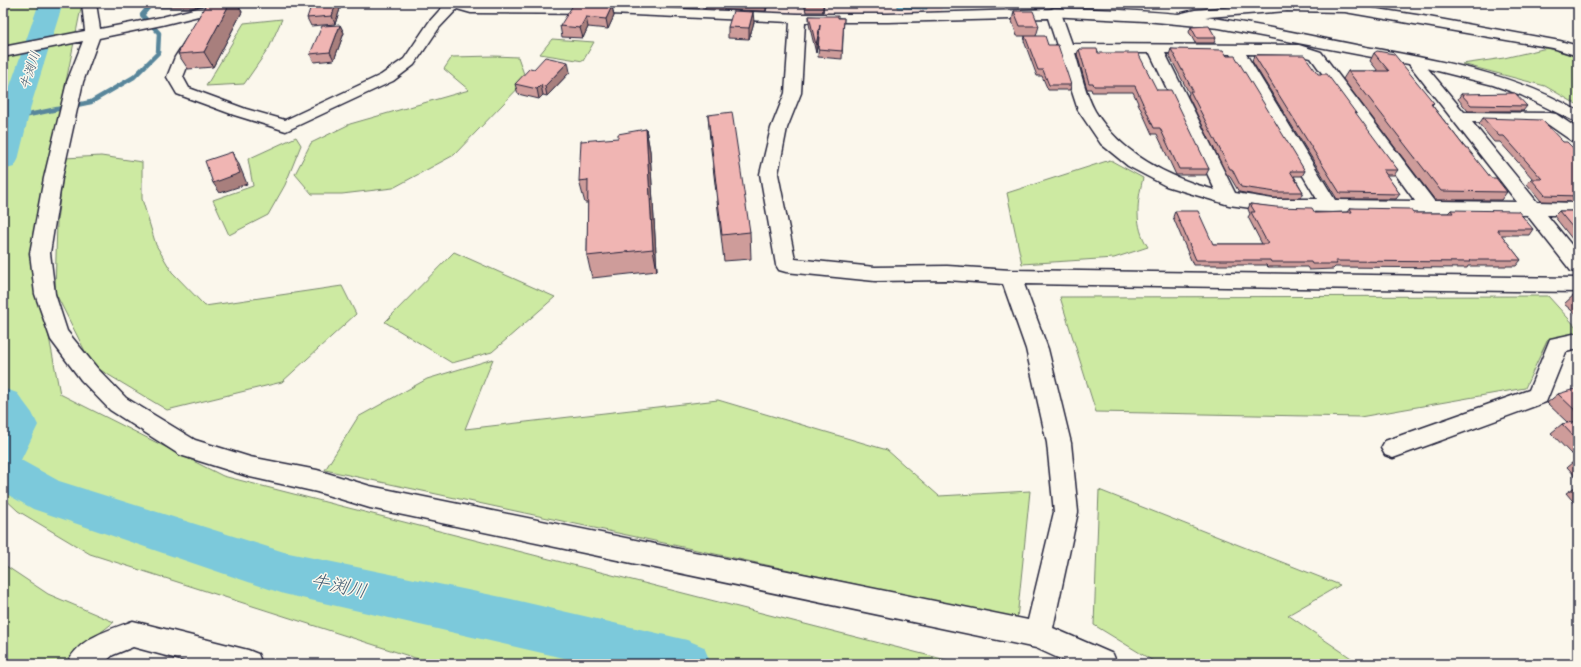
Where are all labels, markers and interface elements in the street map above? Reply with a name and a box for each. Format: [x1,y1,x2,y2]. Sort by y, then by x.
water label: 牛渕川 [14,49,44,91]
water label: 牛渕川 [308,566,370,604]

